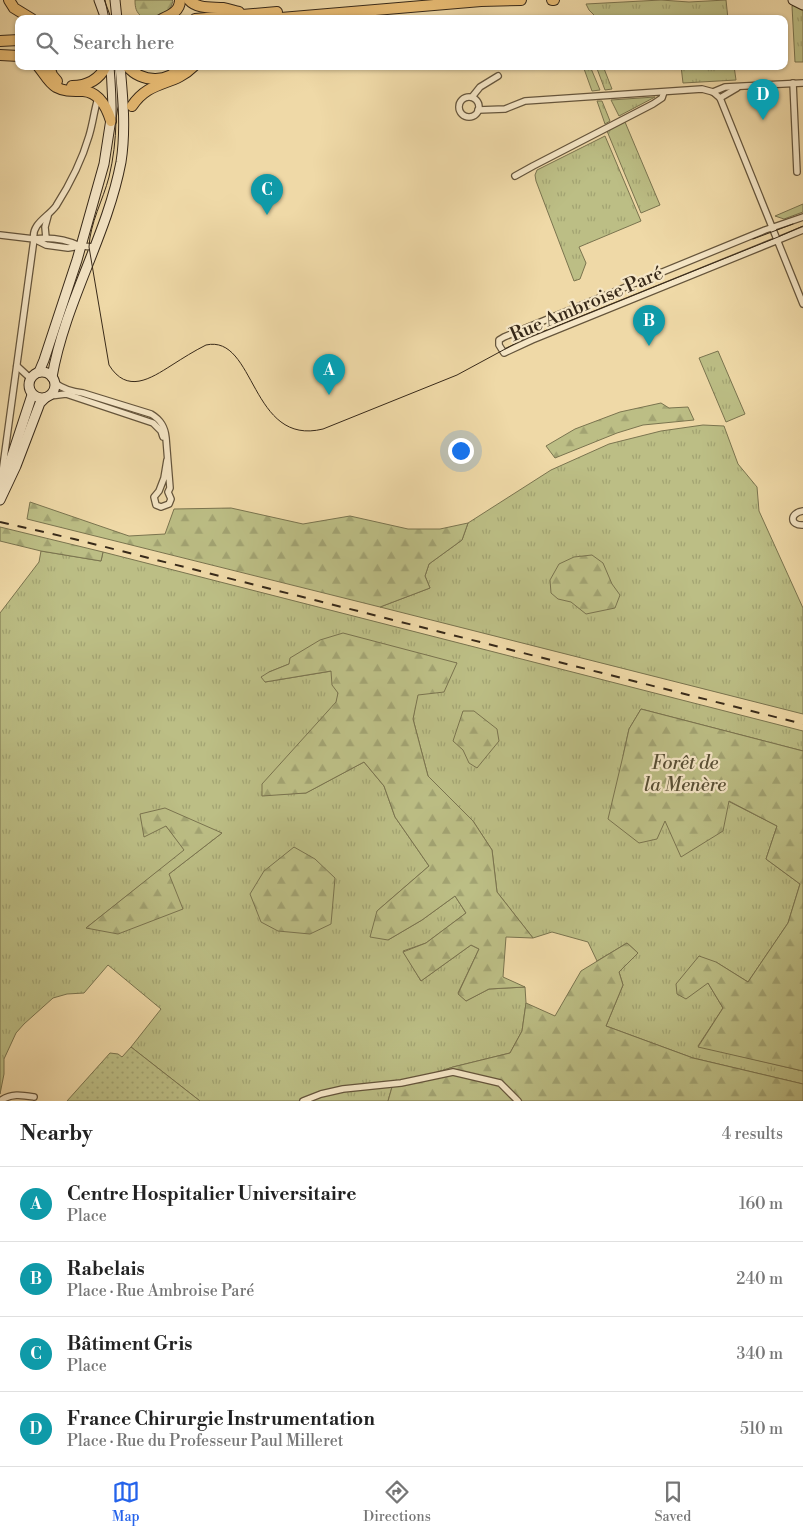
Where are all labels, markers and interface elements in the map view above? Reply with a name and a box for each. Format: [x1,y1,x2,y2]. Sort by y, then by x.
search box [15,15,788,70]
icon: search [33,29,61,57]
text: Search here [73,31,174,55]
pin: D [747,79,779,120]
pin: C [251,174,283,215]
street label: Rue Ambroise Paré [506,261,667,347]
pin: B [633,305,665,346]
pin: A [313,354,345,395]
your location [448,438,474,464]
park label: Forêt de la Menère [644,751,726,797]
text: Nearby [20,1121,93,1147]
text: 4 results [722,1124,783,1144]
text: Centre Hospitalier Universitaire [67,1182,357,1206]
text: A [30,1194,42,1214]
text: 160 m [739,1194,783,1214]
text: Place [67,1206,107,1226]
text: Rabelais [67,1257,145,1281]
text: B [30,1269,42,1289]
text: 240 m [736,1269,783,1289]
text: Place · Rue Ambroise Paré [67,1281,254,1301]
text: Bâtiment Gris [67,1332,192,1356]
text: C [30,1344,42,1364]
text: 340 m [736,1344,783,1364]
text: Place [67,1356,107,1376]
text: France Chirurgie Instrumentation [67,1407,375,1431]
text: D [30,1419,42,1439]
text: 510 m [740,1419,783,1439]
text: Place · Rue du Professeur Paul Milleret [67,1431,343,1451]
tab: Map [112,1478,140,1526]
tab: Directions [363,1478,431,1526]
tab: Saved [654,1478,691,1526]

